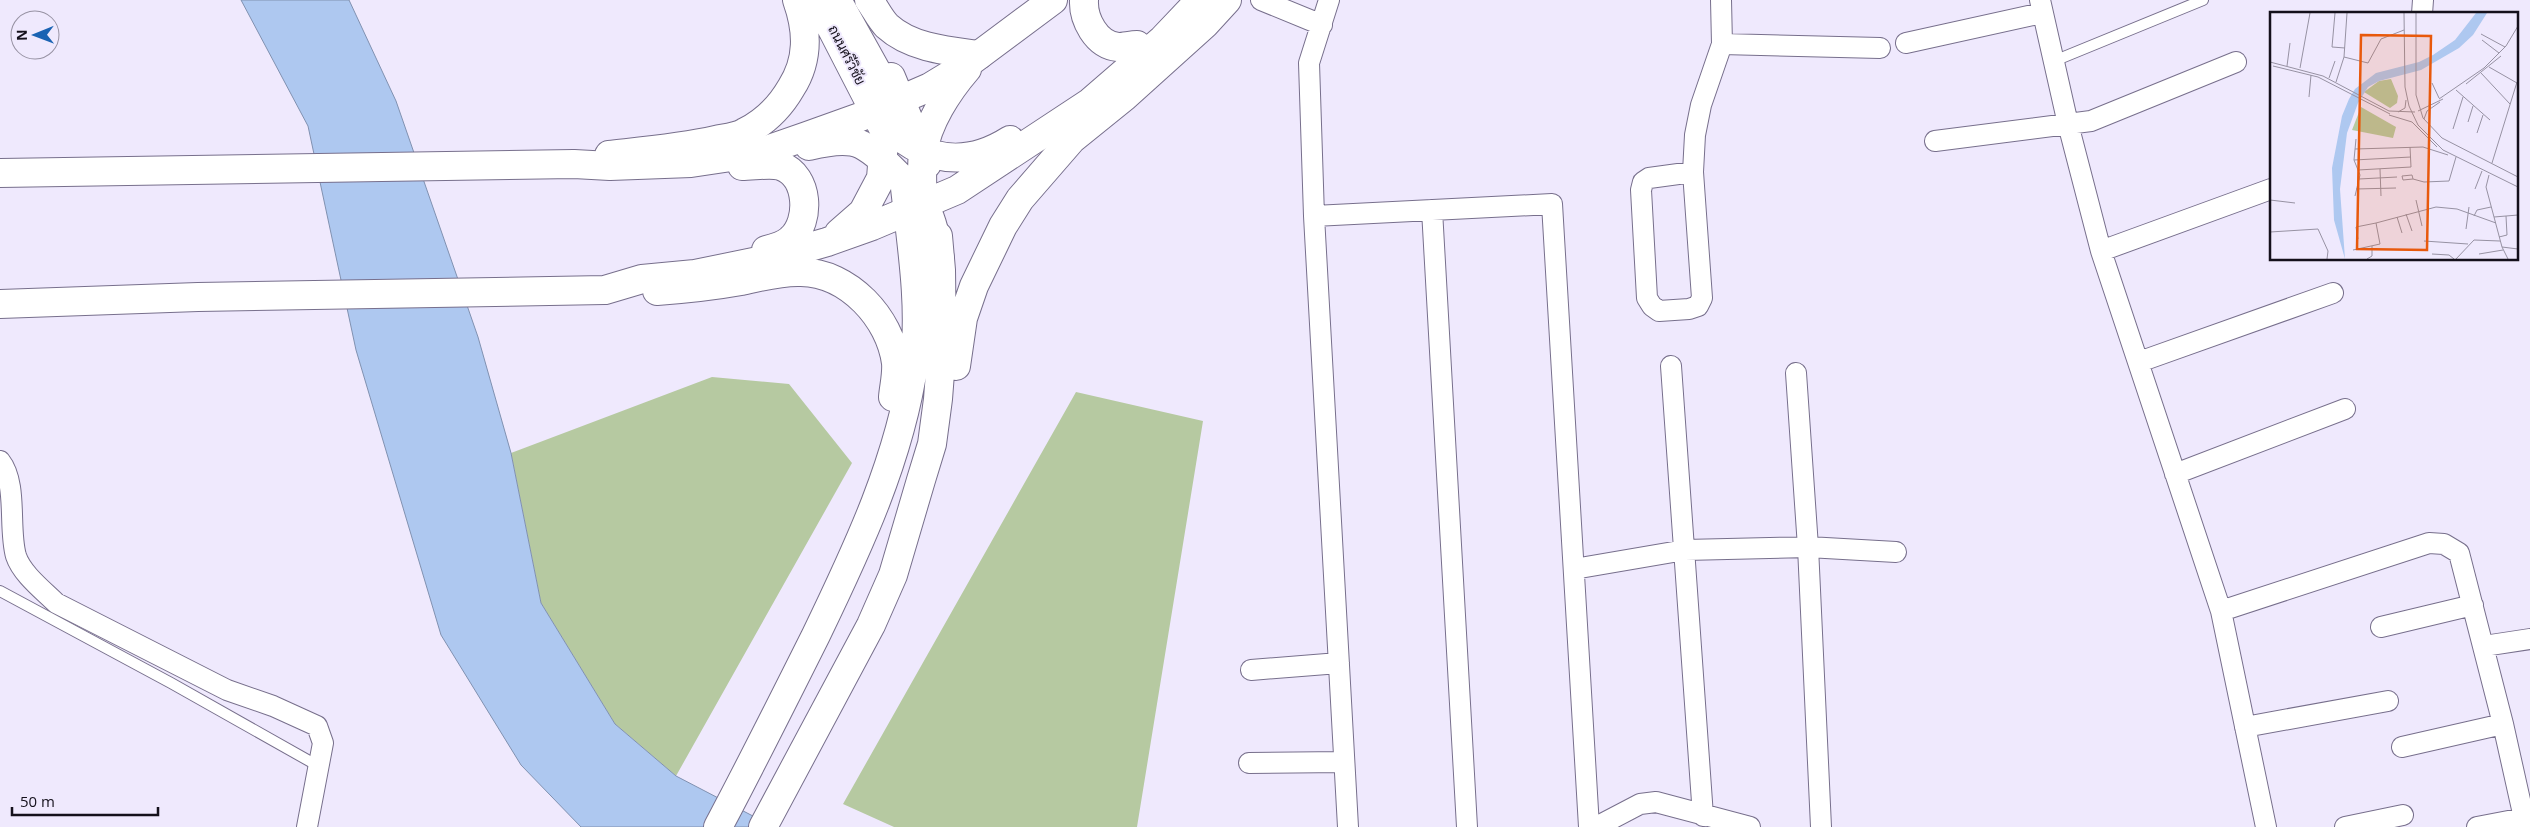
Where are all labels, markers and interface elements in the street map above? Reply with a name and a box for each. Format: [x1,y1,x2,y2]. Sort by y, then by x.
north arrow [10,10,60,60]
inset map [2270,12,2518,260]
street label: ถนนศรีวิชัย [824,22,871,88]
text: N [12,29,31,41]
scale bar [12,784,159,816]
text: 50 m [20,791,55,811]

